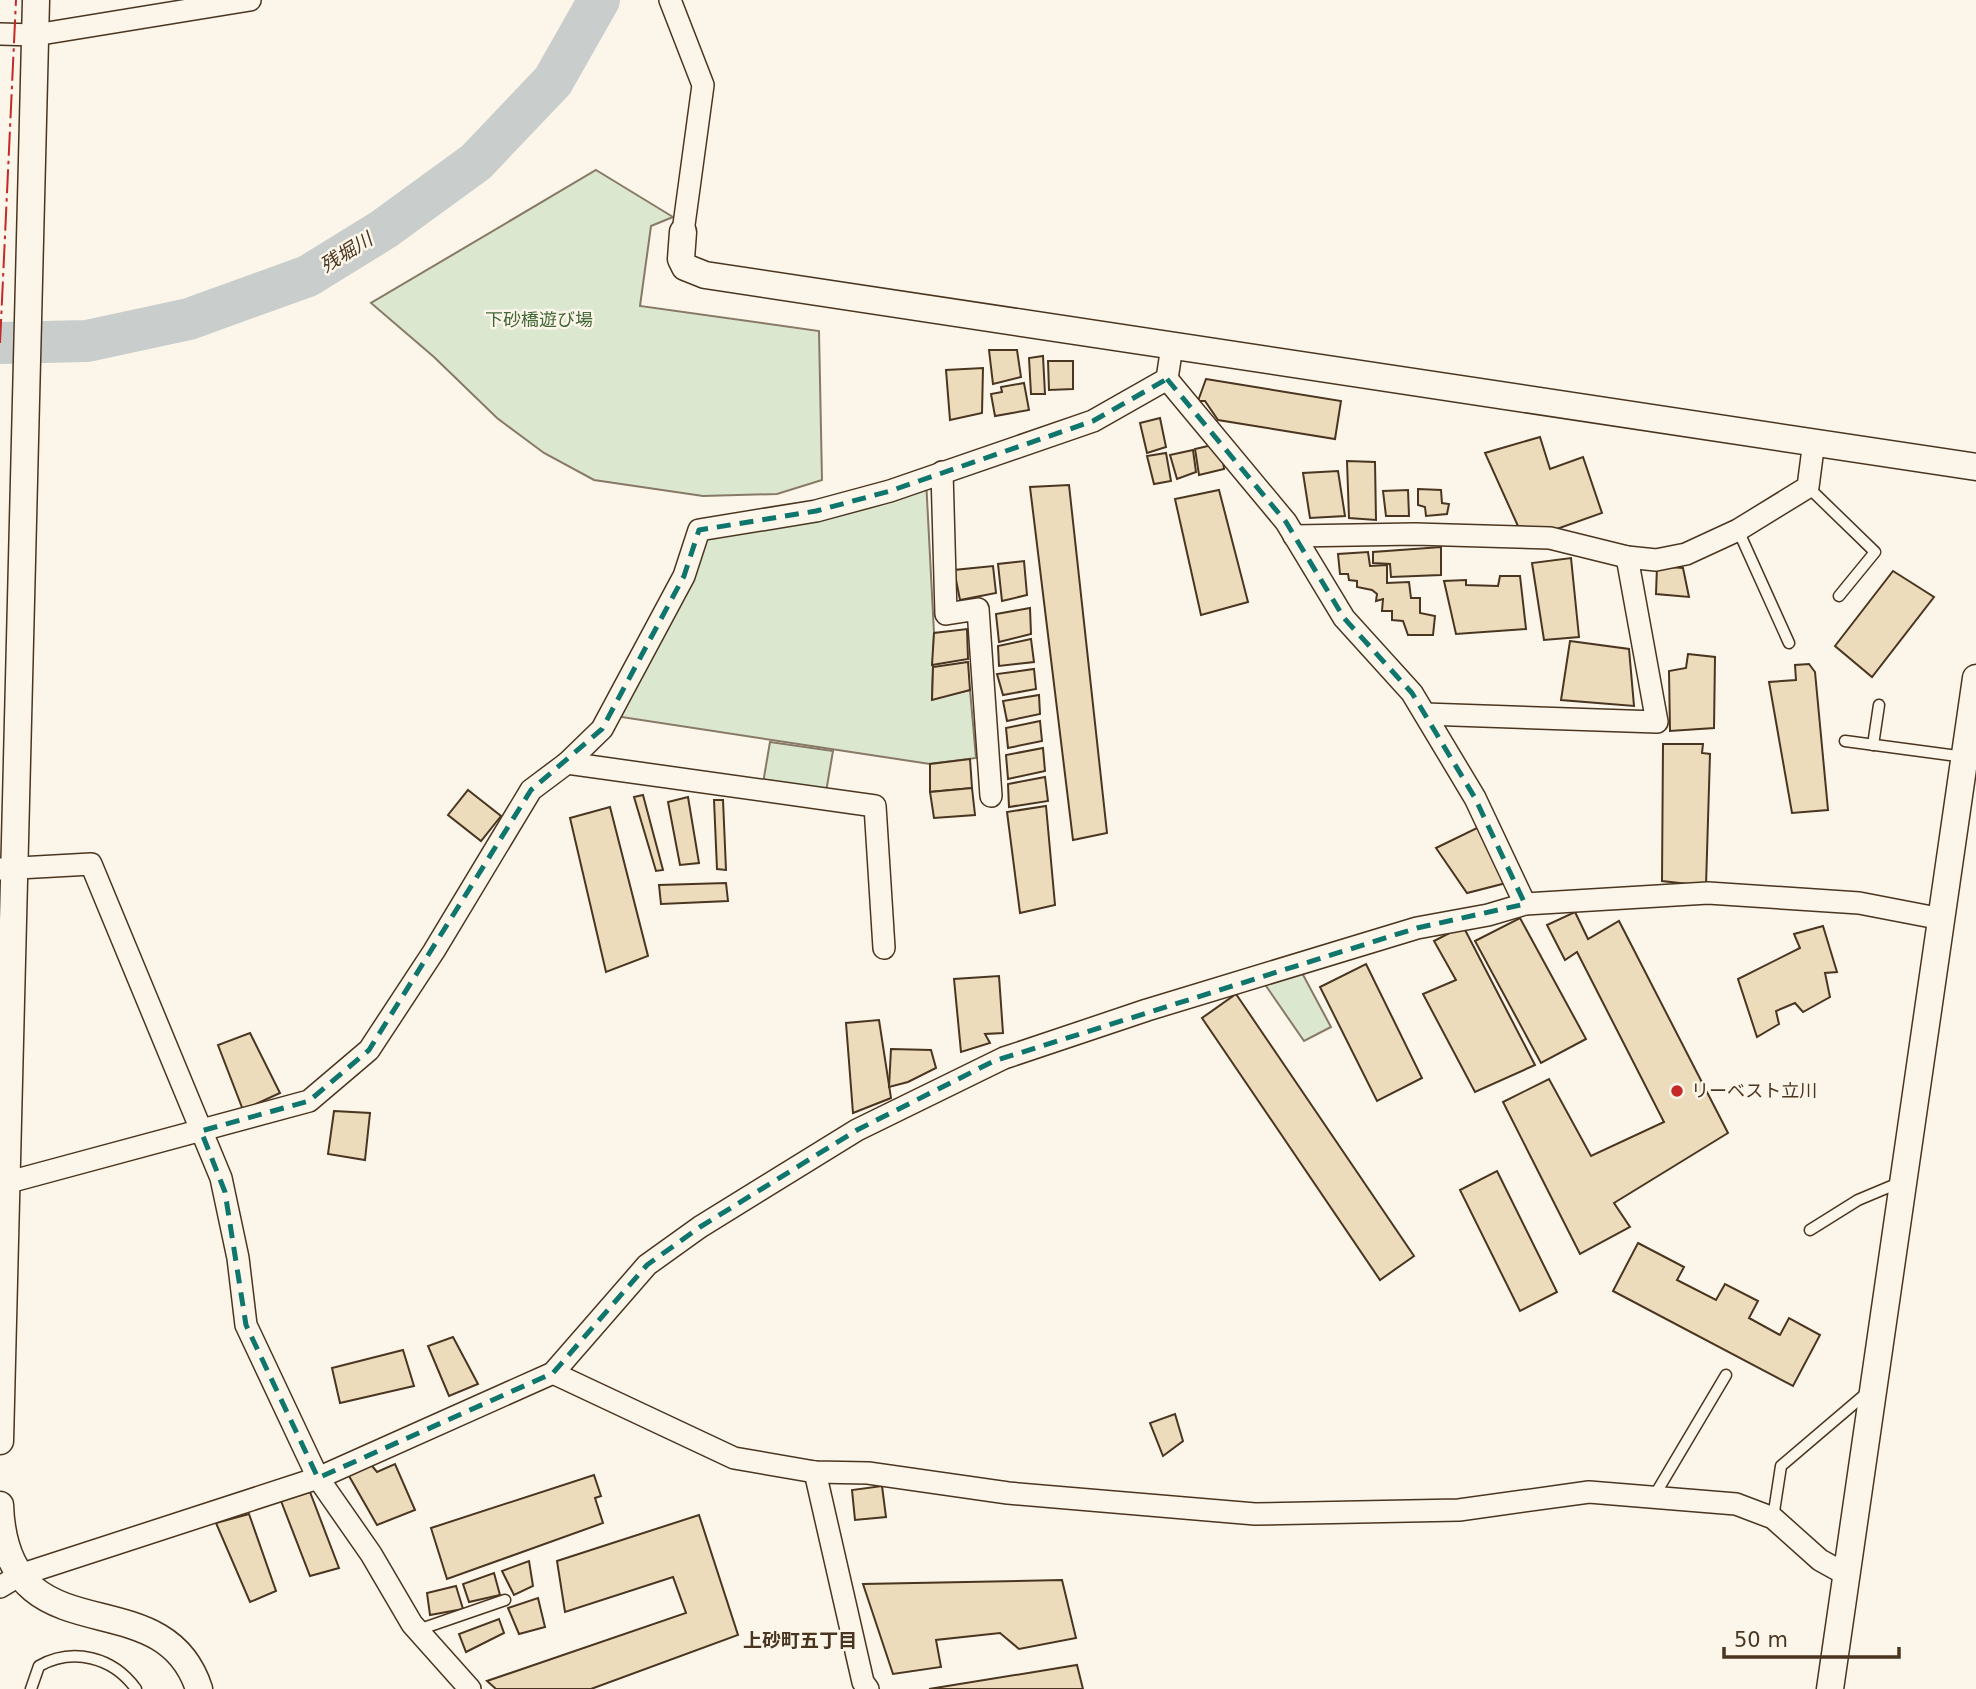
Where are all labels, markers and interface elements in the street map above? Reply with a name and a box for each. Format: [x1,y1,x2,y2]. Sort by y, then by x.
water label: 残堀川 [316,227,378,276]
park label: 下砂橋遊び場 [485,309,593,330]
place label: リーベスト立川 [1691,1080,1817,1101]
marker: リーベスト立川 [1669,1083,1685,1099]
scale bar [1724,1616,1899,1660]
text: 50 m [1734,1628,1788,1652]
district label: 上砂町五丁目 [743,1629,857,1651]

